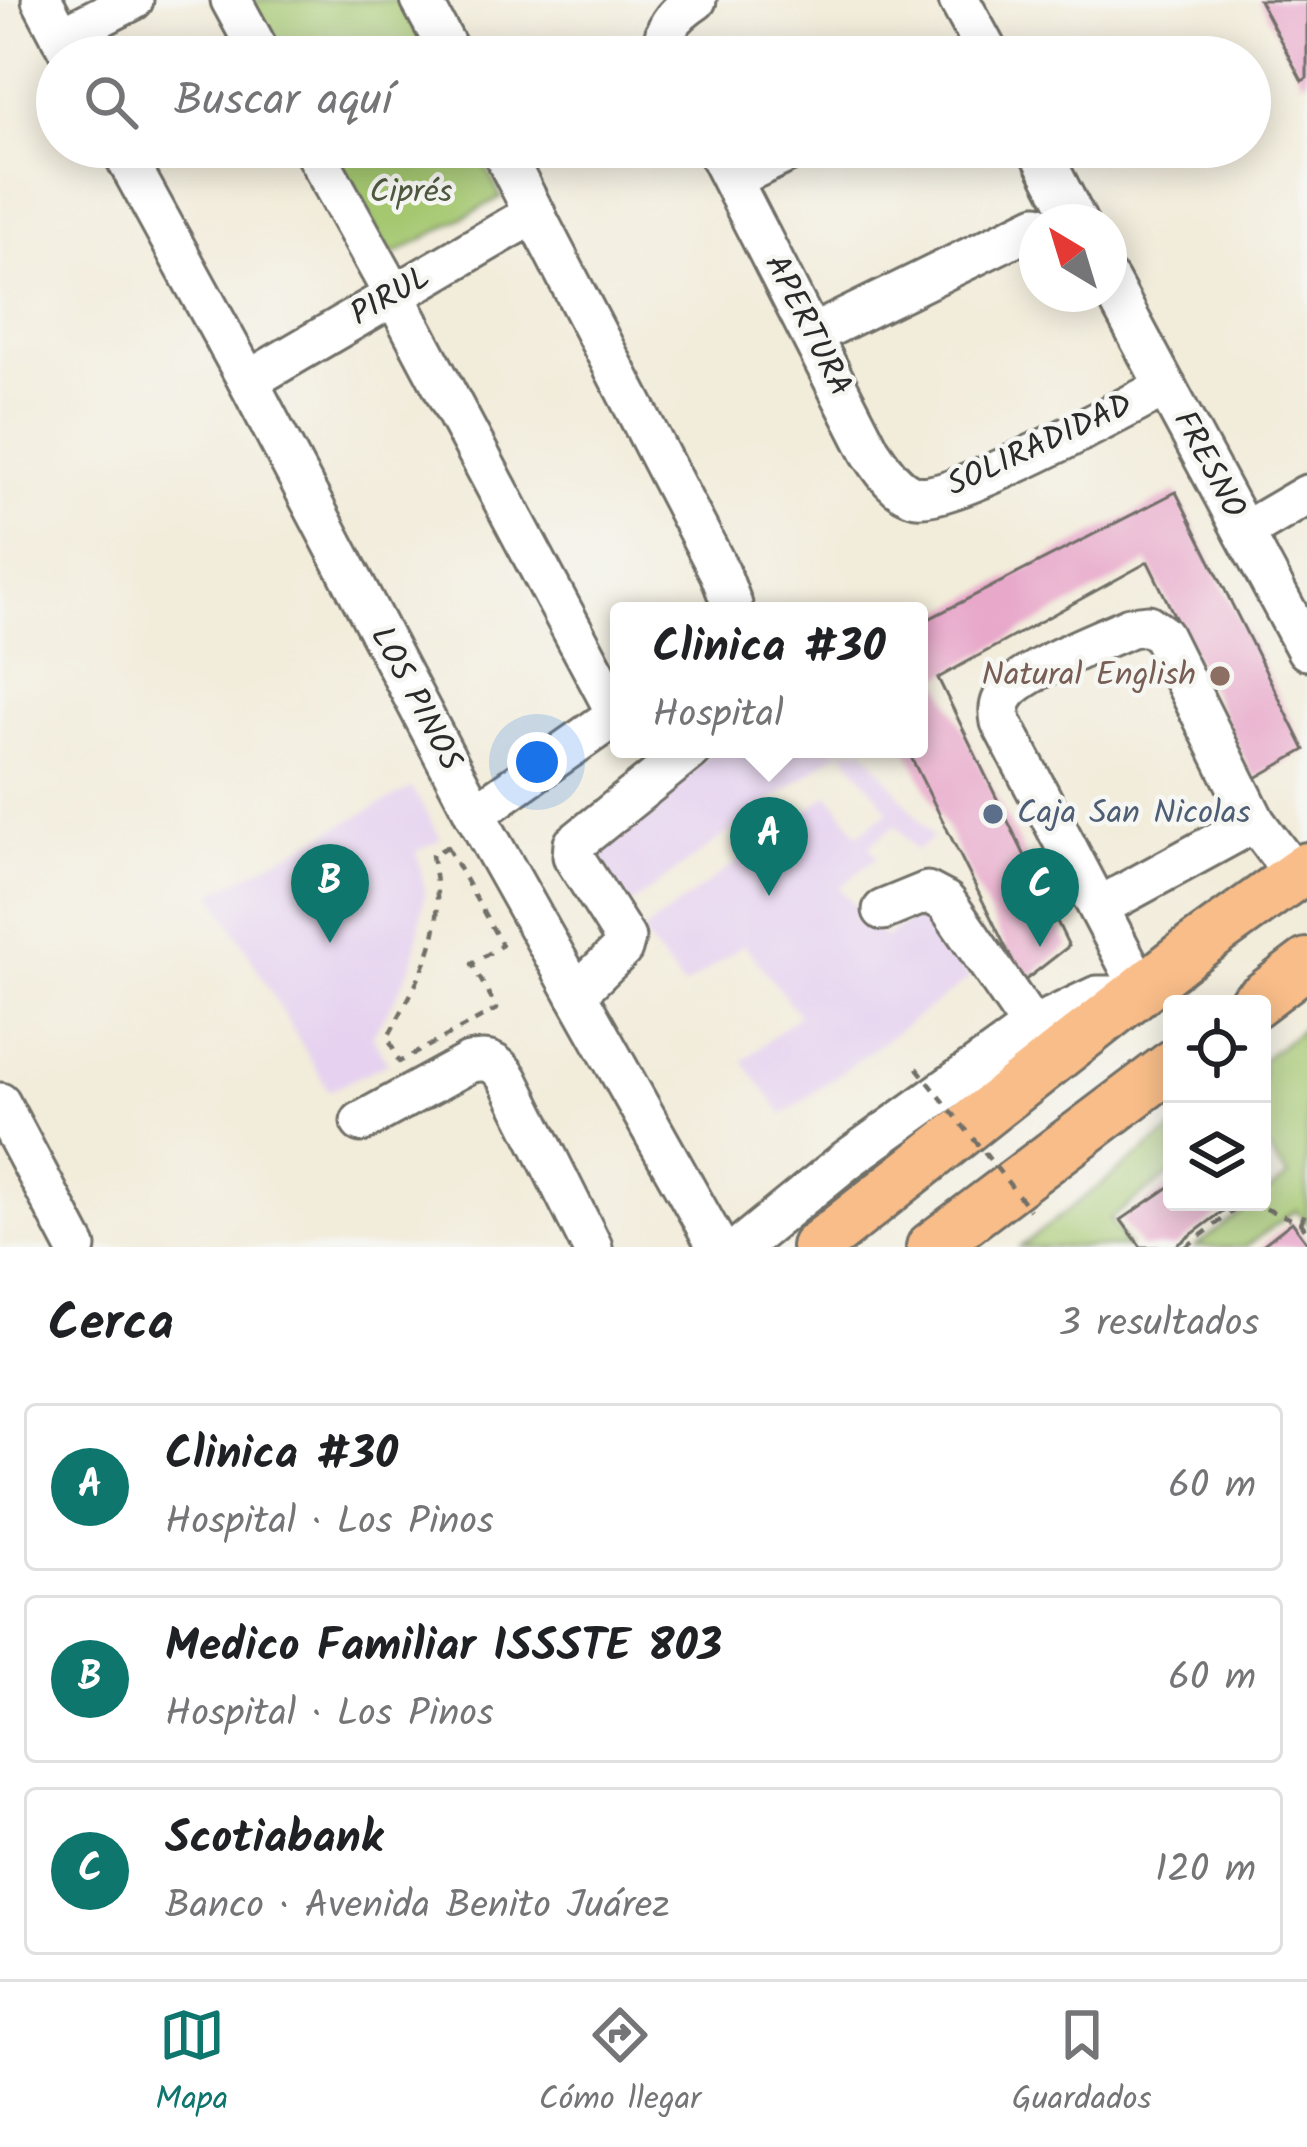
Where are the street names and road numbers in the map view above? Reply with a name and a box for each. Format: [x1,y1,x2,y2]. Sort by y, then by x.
street label: APERTURA [749,246,865,406]
street label: PIRUL [341,253,441,341]
street label: SOLIRADIDAD [938,380,1142,512]
street label: FRESNO [1157,401,1259,529]
street label: LOS PINOS [355,617,475,781]

